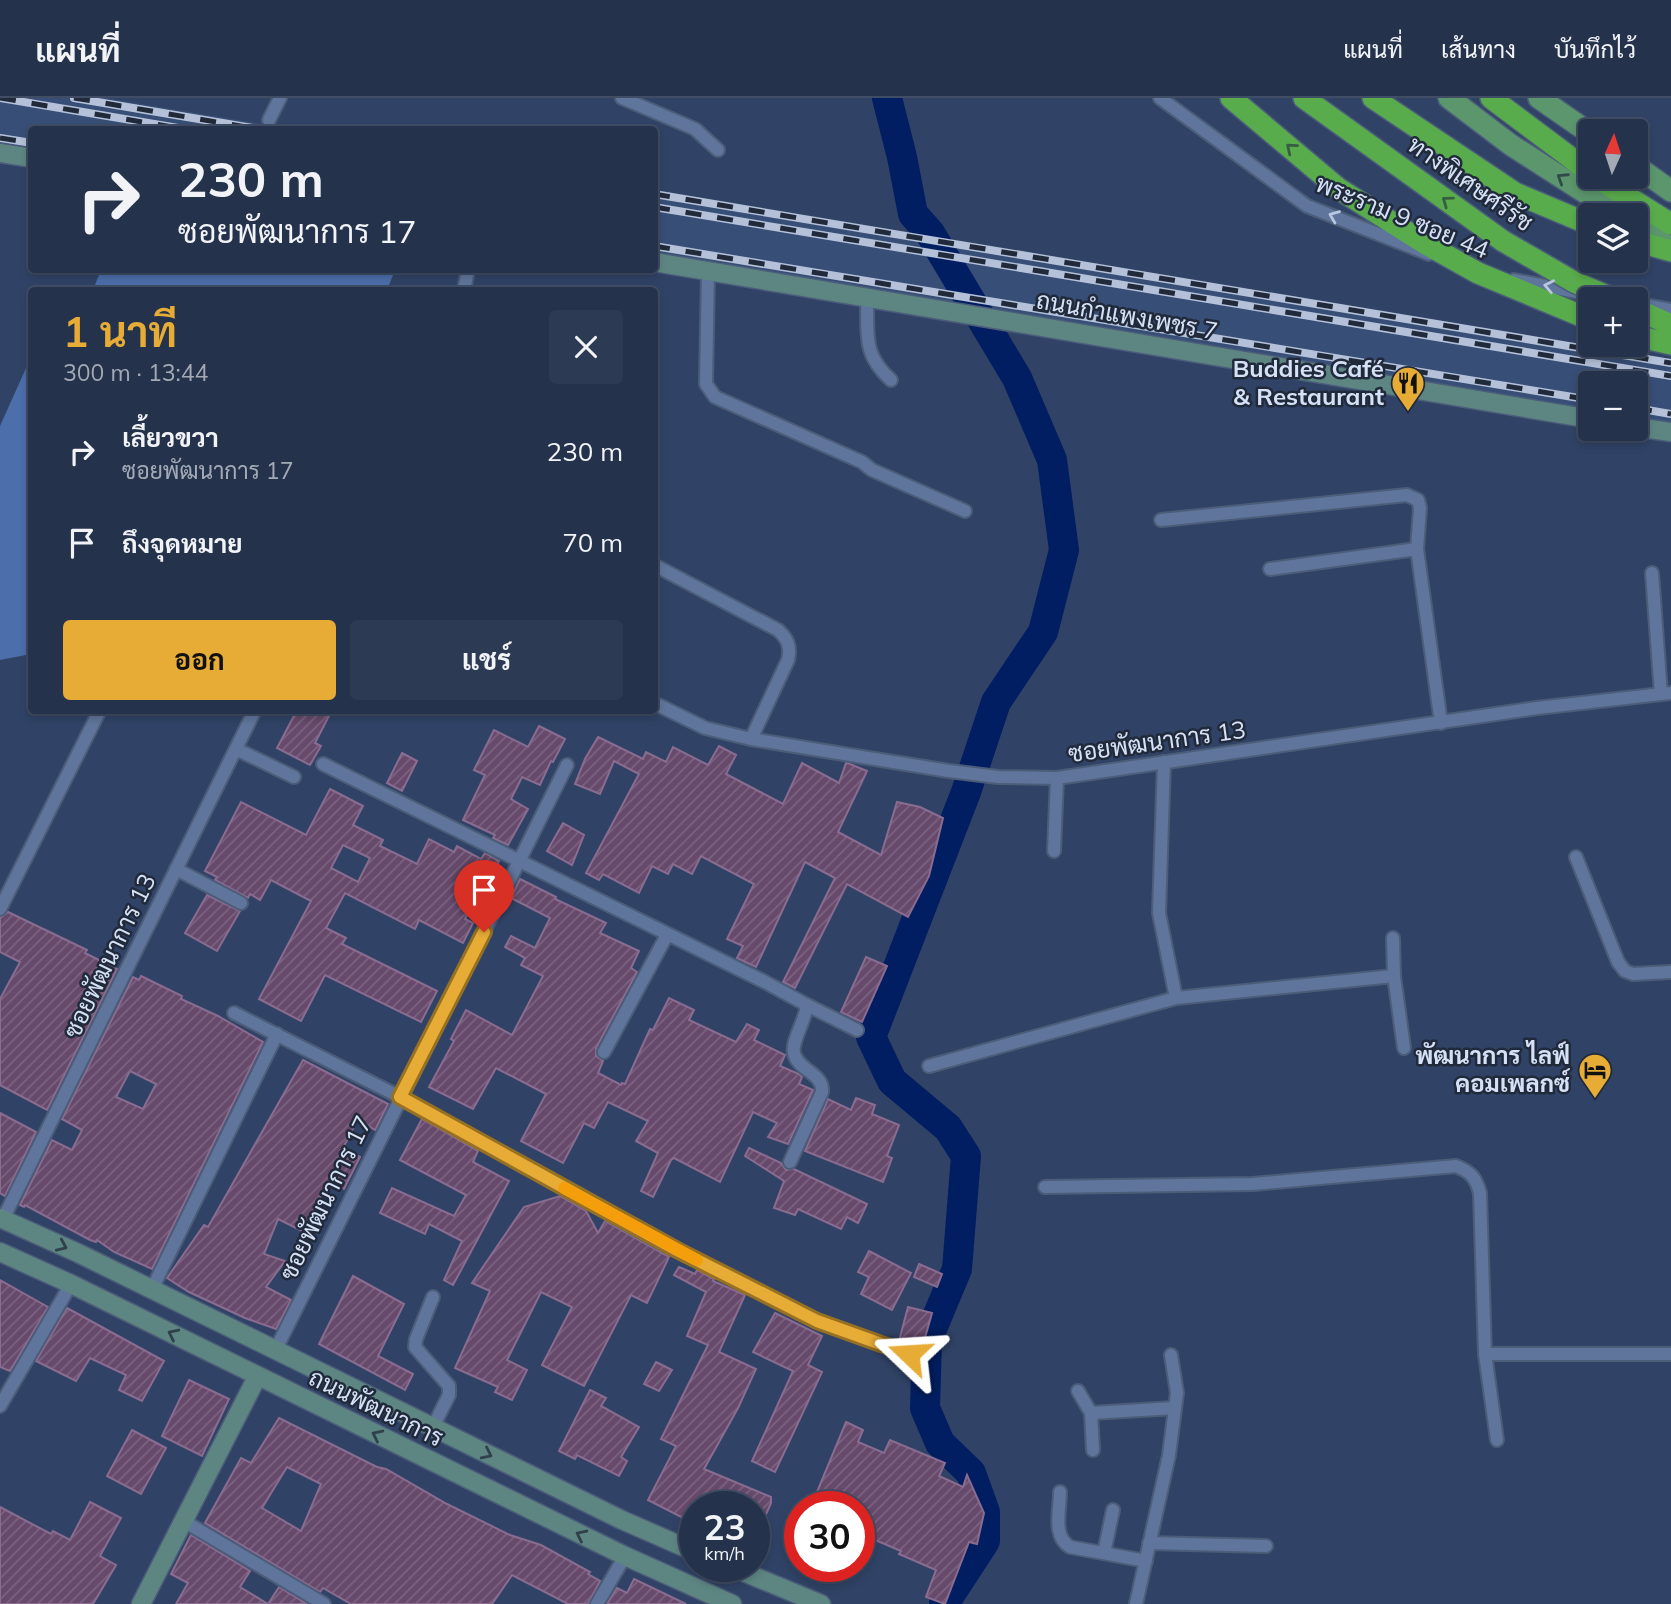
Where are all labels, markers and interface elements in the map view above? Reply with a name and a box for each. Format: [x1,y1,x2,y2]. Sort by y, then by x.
text: แผนที่ [35,29,121,70]
text: แผนที่ [1343,34,1403,64]
text: เส้นทาง [1441,34,1516,64]
text: บันทึกไว้ [1554,34,1636,64]
north arrow [1578,119,1648,189]
map controls [1578,119,1648,441]
street label: ทางพิเศษศรีรัช [1402,129,1539,237]
one-way arrow [1286,144,1299,156]
text: 230 m [178,148,324,209]
icon: right [63,154,154,245]
street label: พระราม 9 ซอย 44 [1311,168,1493,264]
one-way arrow [1557,174,1570,187]
one-way arrow [1443,197,1455,210]
button: layers [1578,203,1648,273]
text: ซอยพัฒนาการ 17 [178,211,417,251]
one-way arrow [1328,211,1340,225]
one-way arrow [1543,280,1555,295]
street label: ถนนกำแพงเพชร 7 [1034,284,1220,346]
button: + [1578,287,1648,357]
text: 1 นาที [63,305,177,358]
button: close [549,310,623,384]
place label: Buddies Café & Restaurant [1233,353,1384,411]
text: 300 m · 13:44 [63,358,208,387]
restaurant icon: Buddies Café & Restaurant [1389,364,1427,413]
button: − [1578,371,1648,441]
text: เลี้ยวขวา [122,421,219,454]
icon: right [63,433,101,471]
text: 230 m [547,435,623,468]
text: ซอยพัฒนาการ 17 [122,456,293,485]
icon: arrive [63,524,101,562]
text: 70 m [562,526,623,559]
text: ถึงจุดหมาย [122,527,243,560]
button: ออก [63,620,336,700]
button: แชร์ [350,620,623,700]
street label: ซอยพัฒนาการ 13 [1066,714,1248,768]
pin [454,860,514,932]
street label: ซอยพัฒนาการ 13 [56,869,162,1043]
icon: arrive [465,871,503,909]
place label: พัฒนาการ ไลฟ์ คอมเพลกซ์ [1415,1040,1571,1098]
hotel icon: พัฒนาการ ไลฟ์ คอมเพลกซ์ [1576,1051,1614,1100]
street label: ซอยพัฒนาการ 17 [272,1111,378,1285]
one-way arrow [55,1238,67,1252]
position arrow [872,1317,946,1391]
one-way arrow [168,1328,180,1342]
street label: ถนนพัฒนาการ [304,1362,449,1453]
one-way arrow [372,1430,384,1444]
one-way arrow [480,1445,492,1459]
speed limit sign: 30 [784,1491,875,1582]
text: 23 [703,1505,746,1549]
one-way arrow [576,1529,588,1543]
text: km/h [704,1542,745,1565]

